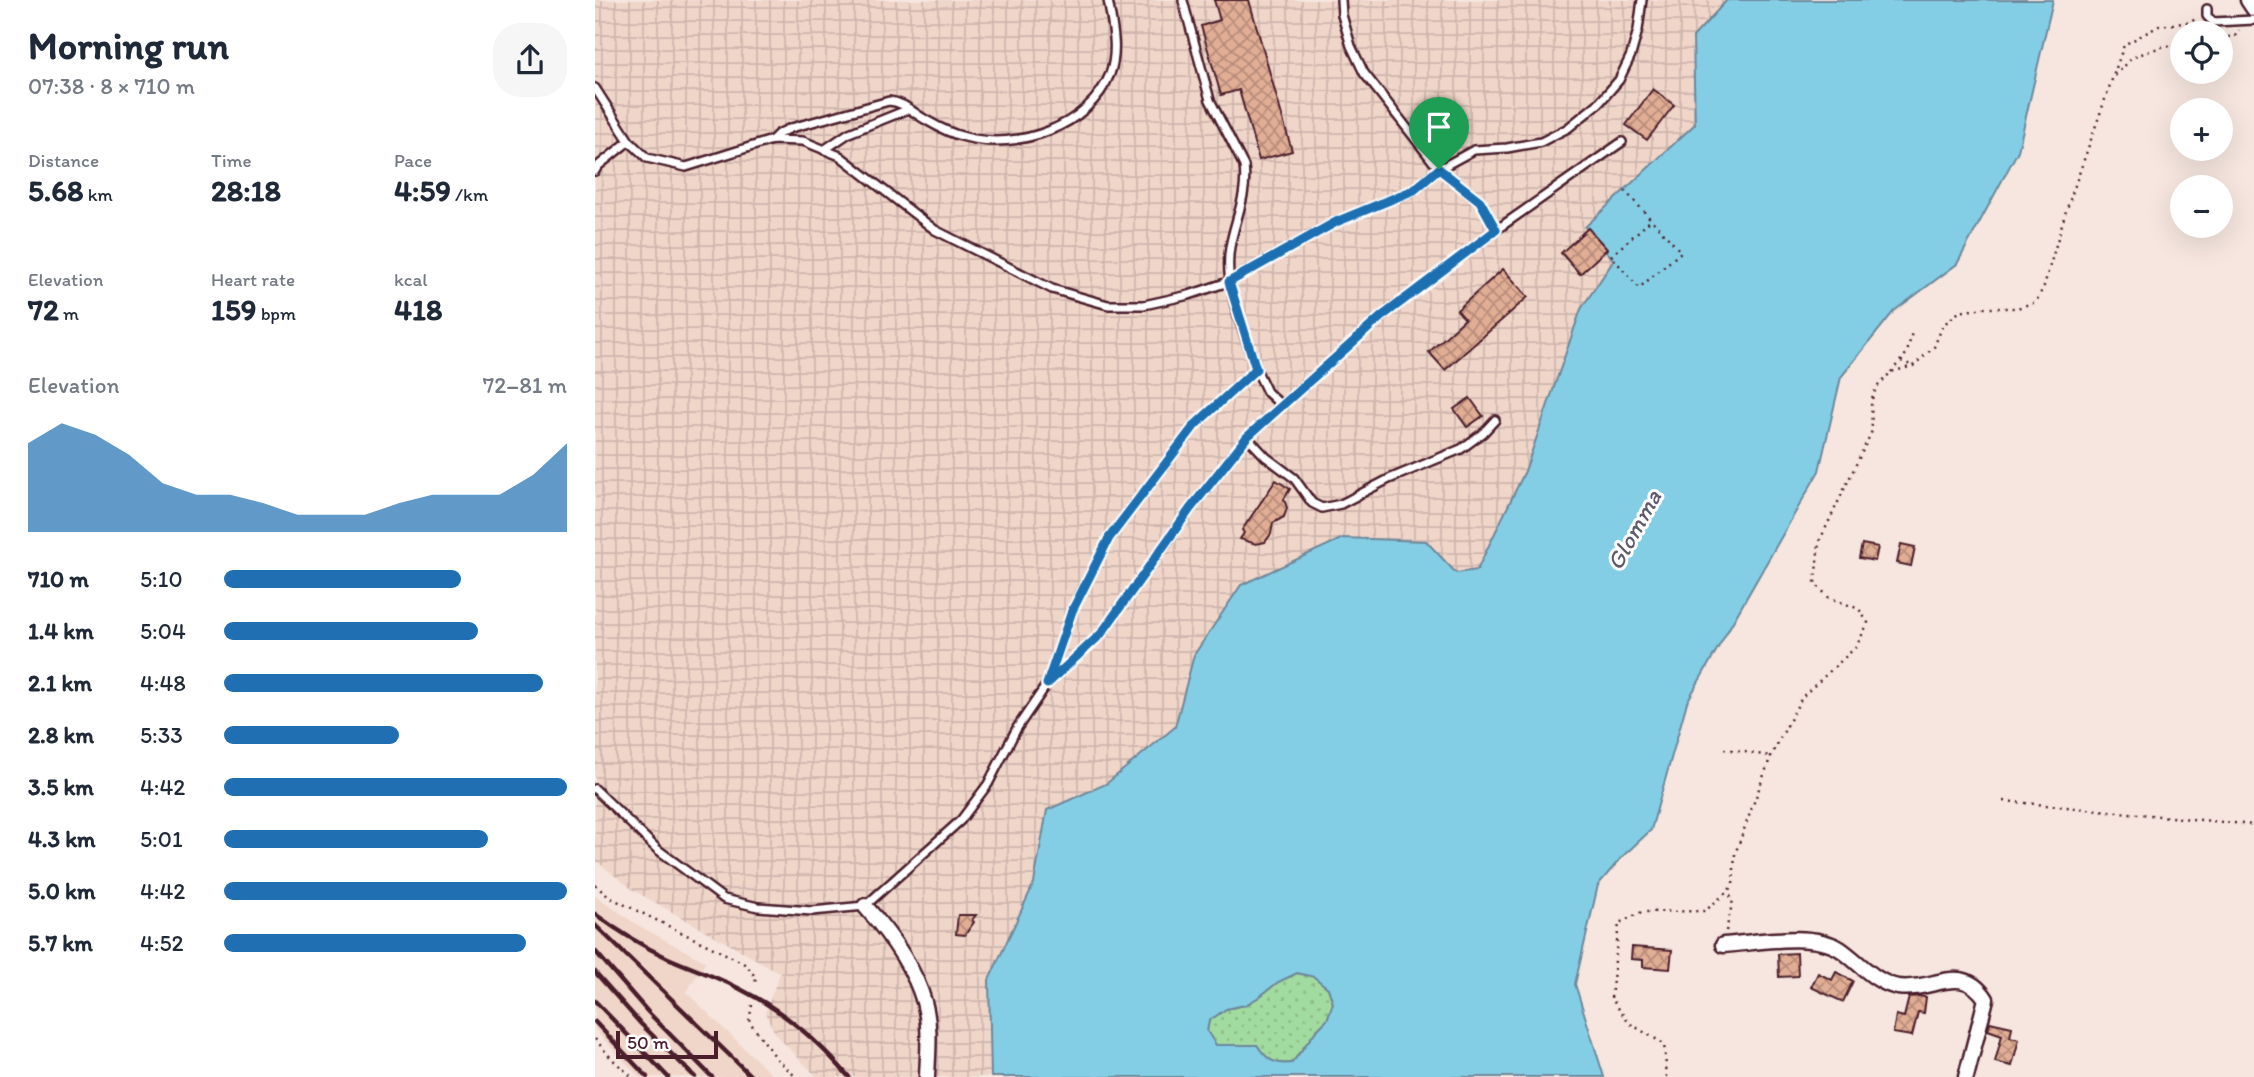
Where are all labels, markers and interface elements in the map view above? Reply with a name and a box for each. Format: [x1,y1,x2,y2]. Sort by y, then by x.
map controls [2170,21,2233,238]
button: locate [2170,21,2233,84]
text: Morning run [28,23,229,69]
button: share [493,23,567,97]
text: 07:38 · 8 × 710 m [28,72,195,100]
pin [1409,97,1469,169]
button: + [2170,98,2233,161]
icon: arrive [1420,108,1458,146]
text: Distance [28,149,99,172]
text: Time [211,149,252,172]
text: Pace [394,149,432,172]
text: 5.68 [28,172,83,209]
text: 28:18 [211,172,281,209]
text: 4:59 [394,172,451,209]
button: − [2170,175,2233,238]
text: km [83,183,113,206]
text: /km [451,183,488,206]
text: Elevation [28,268,104,291]
text: Heart rate [211,268,295,291]
text: kcal [394,268,428,291]
text: 72 [28,291,59,328]
text: 159 [211,291,256,328]
text: 418 [394,291,442,328]
text: m [59,302,79,325]
text: bpm [256,302,296,325]
text: Elevation [28,371,119,399]
text: 72–81 m [483,371,567,399]
water label: Glomma [1600,484,1668,575]
text: 710 m [28,565,89,593]
text: 5:10 [140,565,183,593]
text: 1.4 km [28,617,94,645]
text: 5:04 [140,617,186,645]
text: 2.1 km [28,669,92,697]
text: 4:48 [140,669,186,697]
text: 2.8 km [28,721,94,749]
text: 5:33 [140,721,183,749]
text: 3.5 km [28,773,94,801]
text: 4:42 [140,773,185,801]
text: 4.3 km [28,825,96,853]
text: 5:01 [140,825,183,853]
text: 5.0 km [28,877,95,905]
text: 4:42 [140,877,185,905]
text: 5.7 km [28,929,93,957]
text: 4:52 [140,929,184,957]
scale bar [616,1028,717,1060]
text: 50 m [627,1031,669,1054]

